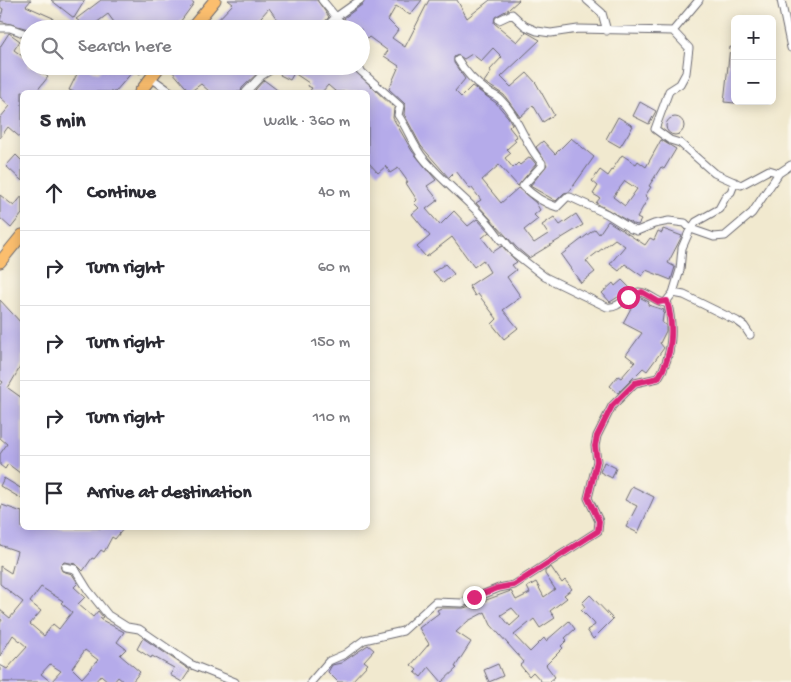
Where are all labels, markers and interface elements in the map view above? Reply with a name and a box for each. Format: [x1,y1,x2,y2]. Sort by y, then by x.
map controls [731,15,776,105]
button: + [731,15,776,60]
search box [20,20,370,75]
icon: search [38,34,66,62]
text: Search here [78,36,172,59]
button: − [731,60,776,105]
text: 5 min [40,110,85,135]
text: Walk · 360 m [264,113,350,132]
icon: ahead [40,179,68,207]
text: Continue [87,182,156,205]
text: 40 m [318,184,350,203]
icon: right [40,254,68,282]
text: Turn right [87,257,163,280]
text: 60 m [318,259,350,278]
route start [617,286,640,309]
icon: right [40,329,68,357]
text: Turn right [87,332,163,355]
text: 150 m [311,334,350,353]
icon: right [40,404,68,432]
text: Turn right [87,407,163,430]
text: 110 m [313,409,350,428]
icon: arrive [40,479,68,507]
text: Arrive at destination [87,482,251,505]
route end [463,586,486,609]

